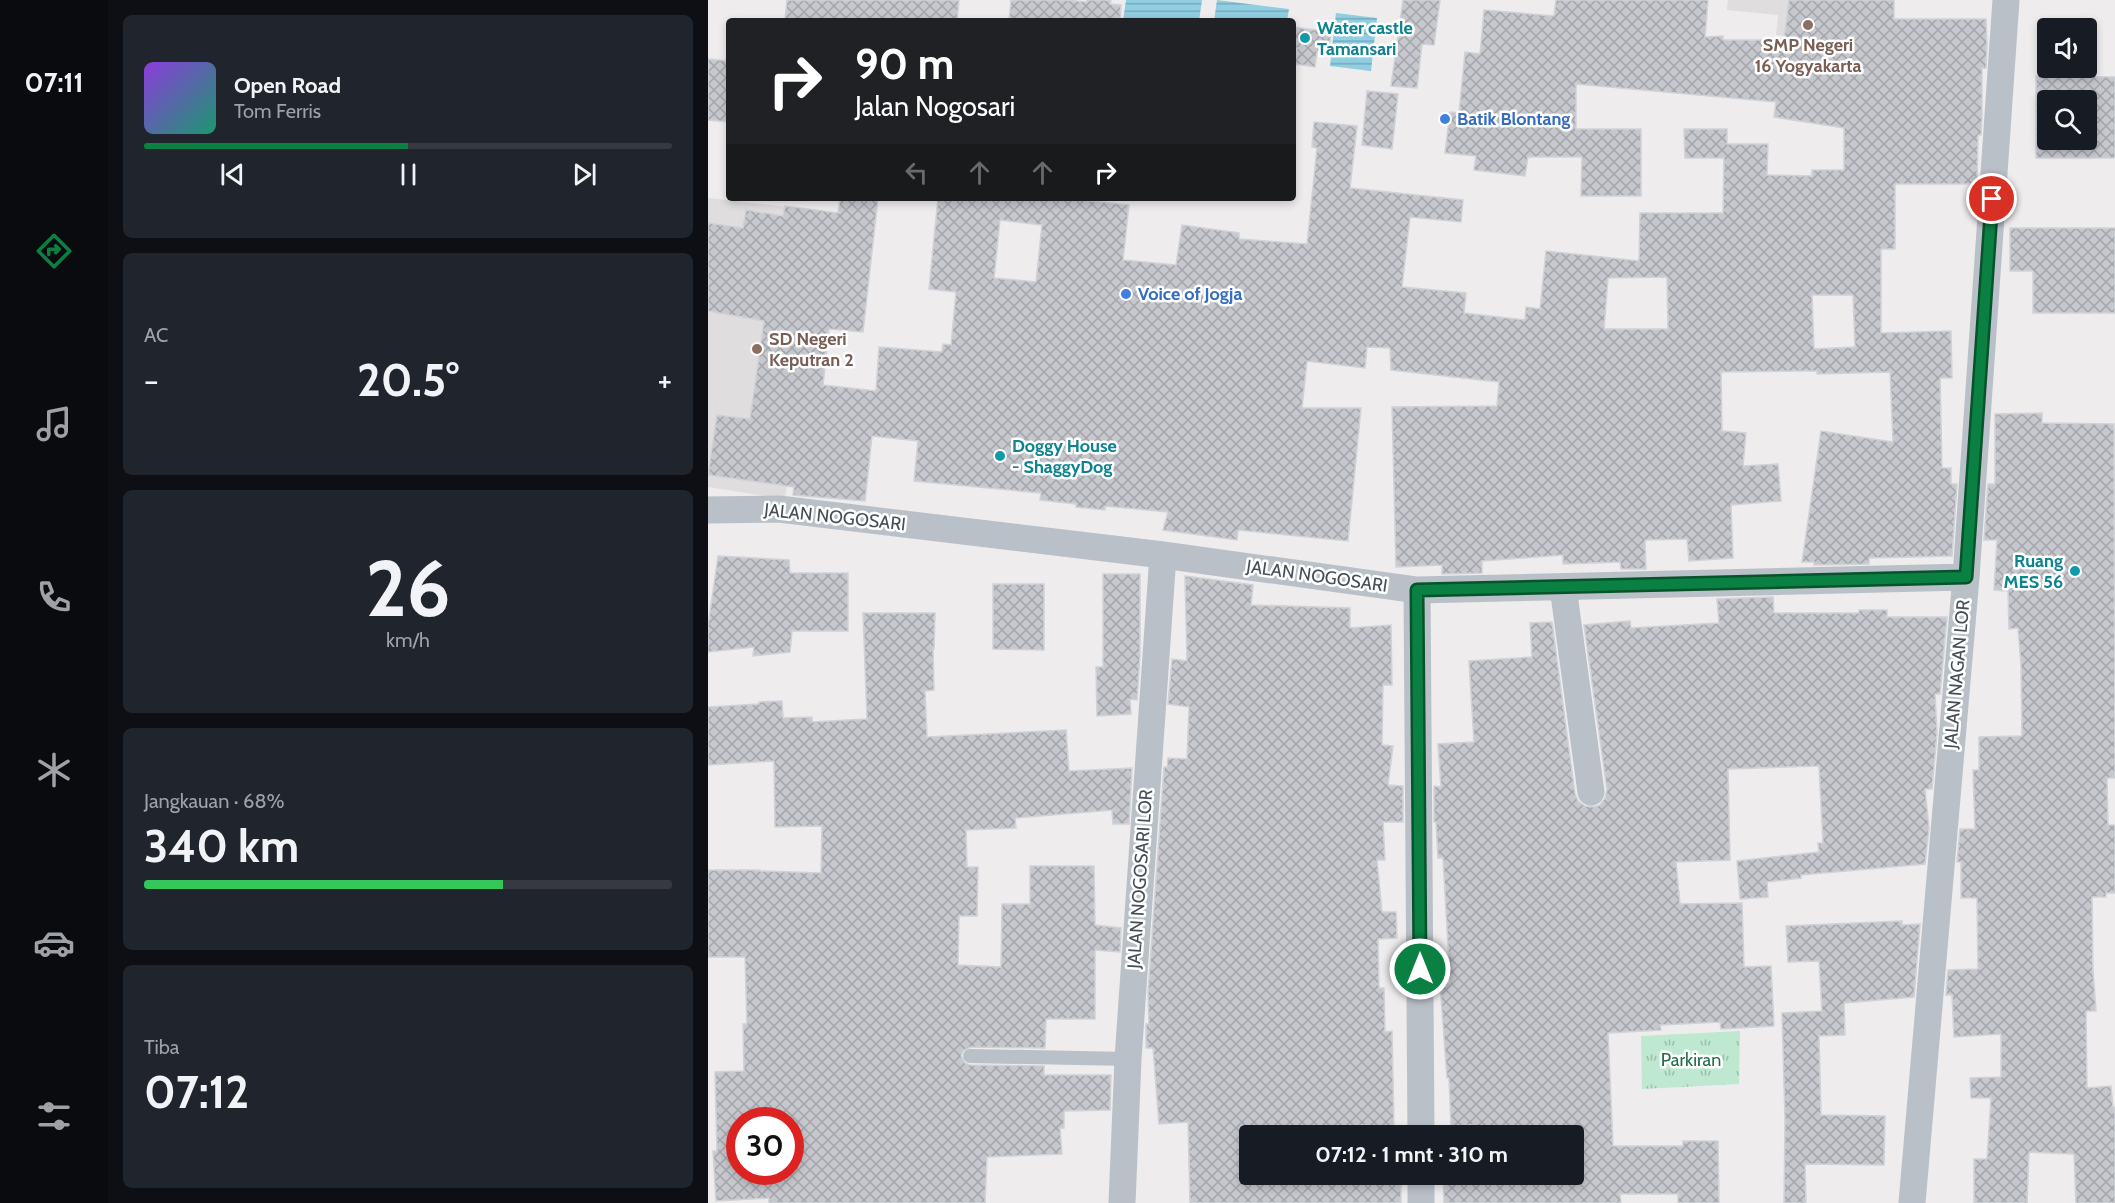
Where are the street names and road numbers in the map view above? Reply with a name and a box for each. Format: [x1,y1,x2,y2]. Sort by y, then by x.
street label: JALAN NOGOSARI [762,499,907,535]
street label: JALAN NOGOSARI [1244,555,1389,597]
street label: JALAN NAGAN LOR [1939,599,1974,750]
street label: JALAN NOGOSARI LOR [1123,789,1157,970]

